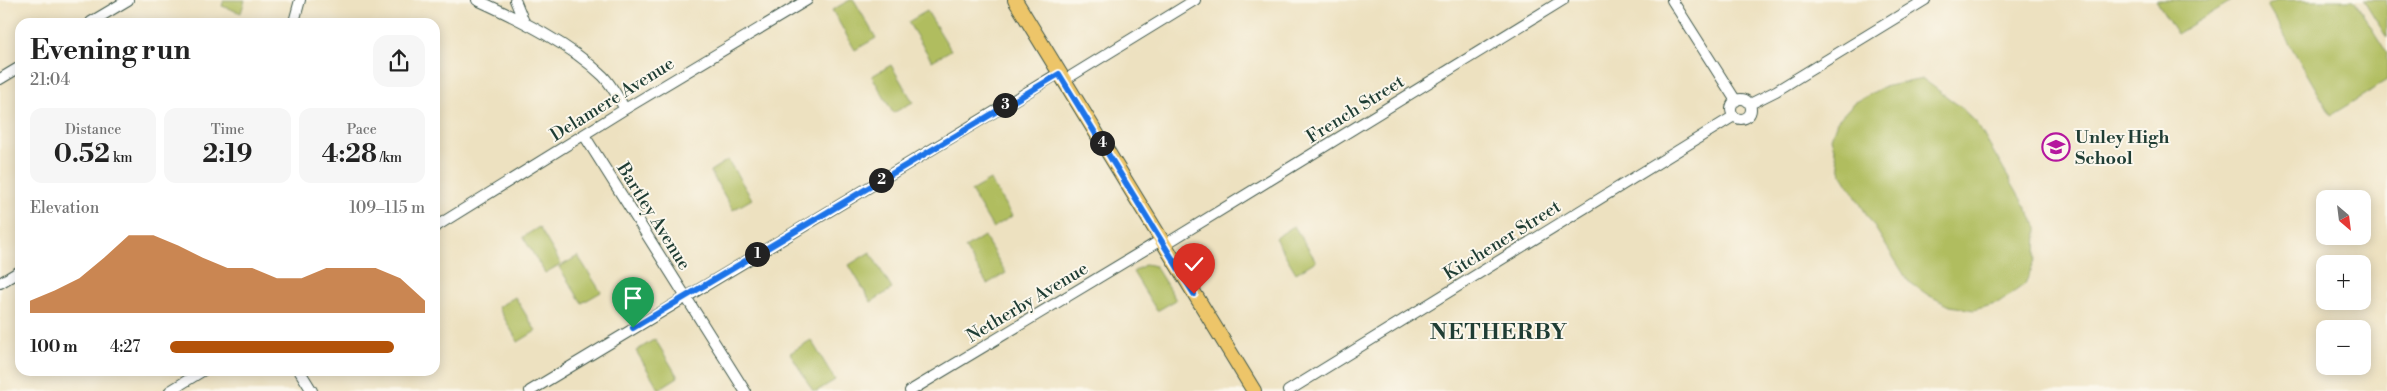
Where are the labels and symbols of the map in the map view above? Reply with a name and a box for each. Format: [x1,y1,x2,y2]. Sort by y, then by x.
street label: Delamere Avenue [546,52,679,147]
street label: French Street [1302,70,1409,149]
pin: 3 [992,92,1018,118]
place label: Unley High School [2075,126,2169,170]
pin: 4 [1090,130,1114,156]
school or university icon: Unley High School [2041,132,2071,162]
street label: Bartley Avenue [611,157,696,274]
pin: 2 [868,168,894,192]
north arrow [2316,190,2371,245]
street label: Kitchener Street [1439,195,1566,286]
pin: 1 [744,242,770,266]
pin [1173,243,1215,294]
street label: Netherby Avenue [962,257,1092,348]
pin [612,277,654,328]
district label: NETHERBY [1430,319,1568,346]

